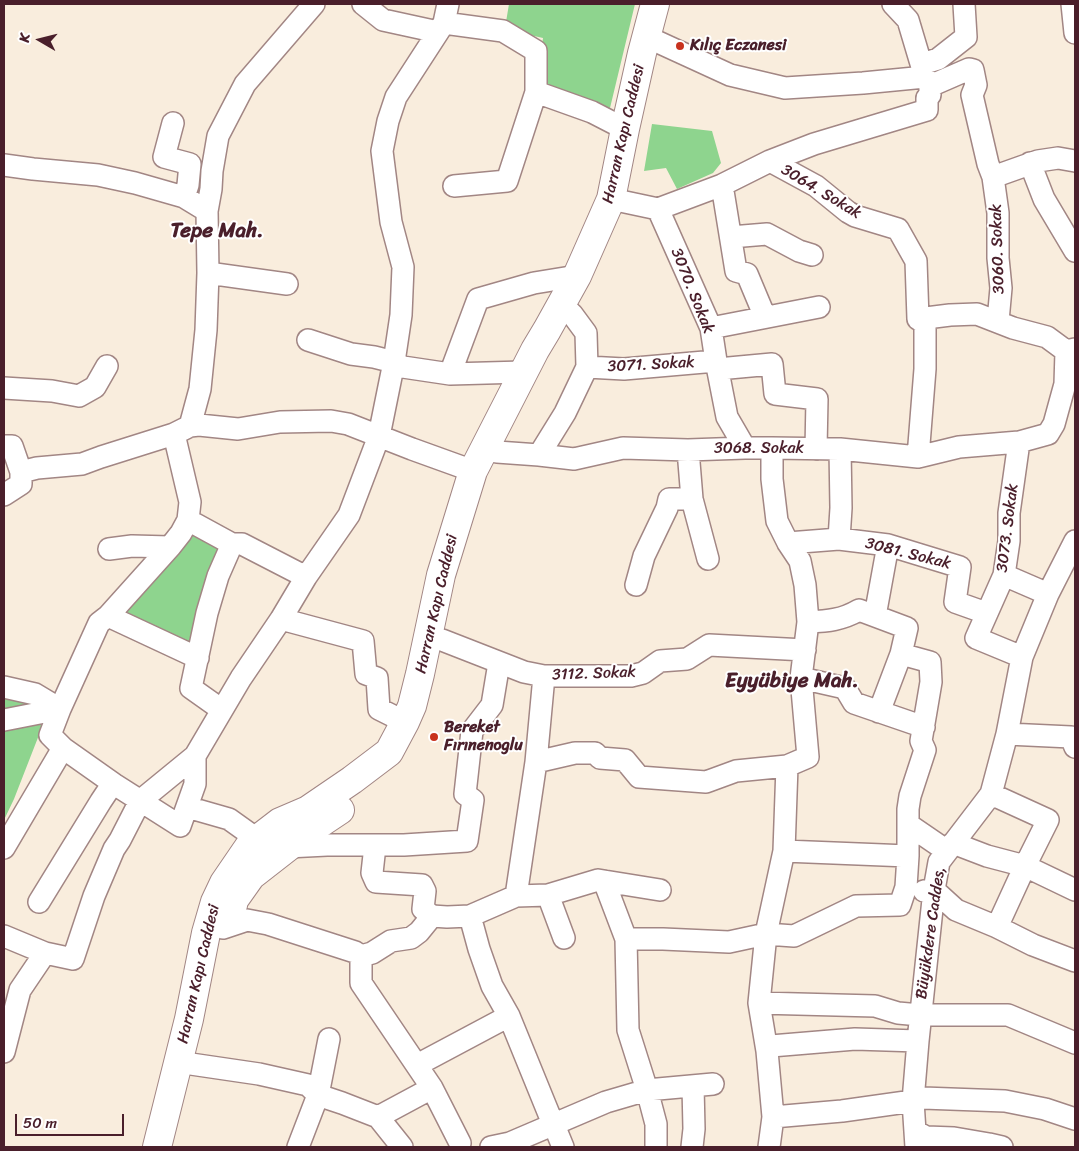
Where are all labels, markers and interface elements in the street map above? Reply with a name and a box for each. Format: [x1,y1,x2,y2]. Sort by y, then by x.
north arrow [15,15,65,65]
text: K [12,32,38,44]
place label: Kılıç Eczanesi [690,36,786,56]
marker: Kılıç Eczanesi [674,40,686,52]
street label: Harran Kapı Caddesi [599,63,649,205]
street label: 3064. Sokak [777,161,865,223]
street label: 3060. Sokak [987,204,1009,294]
district label: Tepe Mah. [171,219,263,245]
street label: 3070. Sokak [666,246,718,336]
street label: 3071. Sokak [607,353,695,377]
street label: 3068. Sokak [714,439,804,459]
street label: 3073. Sokak [993,483,1023,573]
street label: Harran Kapı Caddesi [412,533,462,675]
street label: 3081. Sokak [863,534,953,574]
street label: 3112. Sokak [552,663,636,685]
district label: Eyyübiye Mah. [725,669,859,695]
place label: Bereket Fırınenoglu [444,718,523,756]
marker: Bereket Fırınenoglu [428,731,440,743]
street label: Büyükdere Caddes, [912,866,950,1000]
street label: Harran Kapı Caddesi [174,903,224,1045]
scale bar [18,1104,126,1136]
text: 50 m [23,1110,57,1136]

